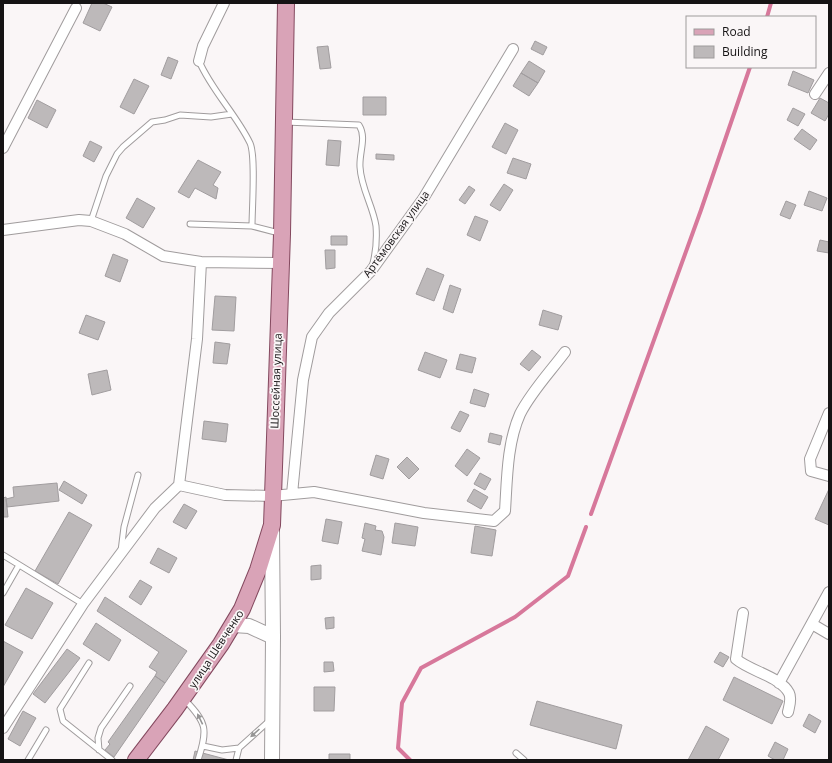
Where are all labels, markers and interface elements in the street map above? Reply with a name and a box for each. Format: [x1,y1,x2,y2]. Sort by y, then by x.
legend [686,16,816,68]
text: Road [722,23,751,40]
text: Building [722,43,768,60]
street label: Артёмовская улица [359,187,432,280]
street label: Шоссейная улица [266,333,285,429]
street label: улица Шевченко [185,606,247,691]
one-way arrow [197,713,203,725]
one-way arrow [250,729,261,738]

